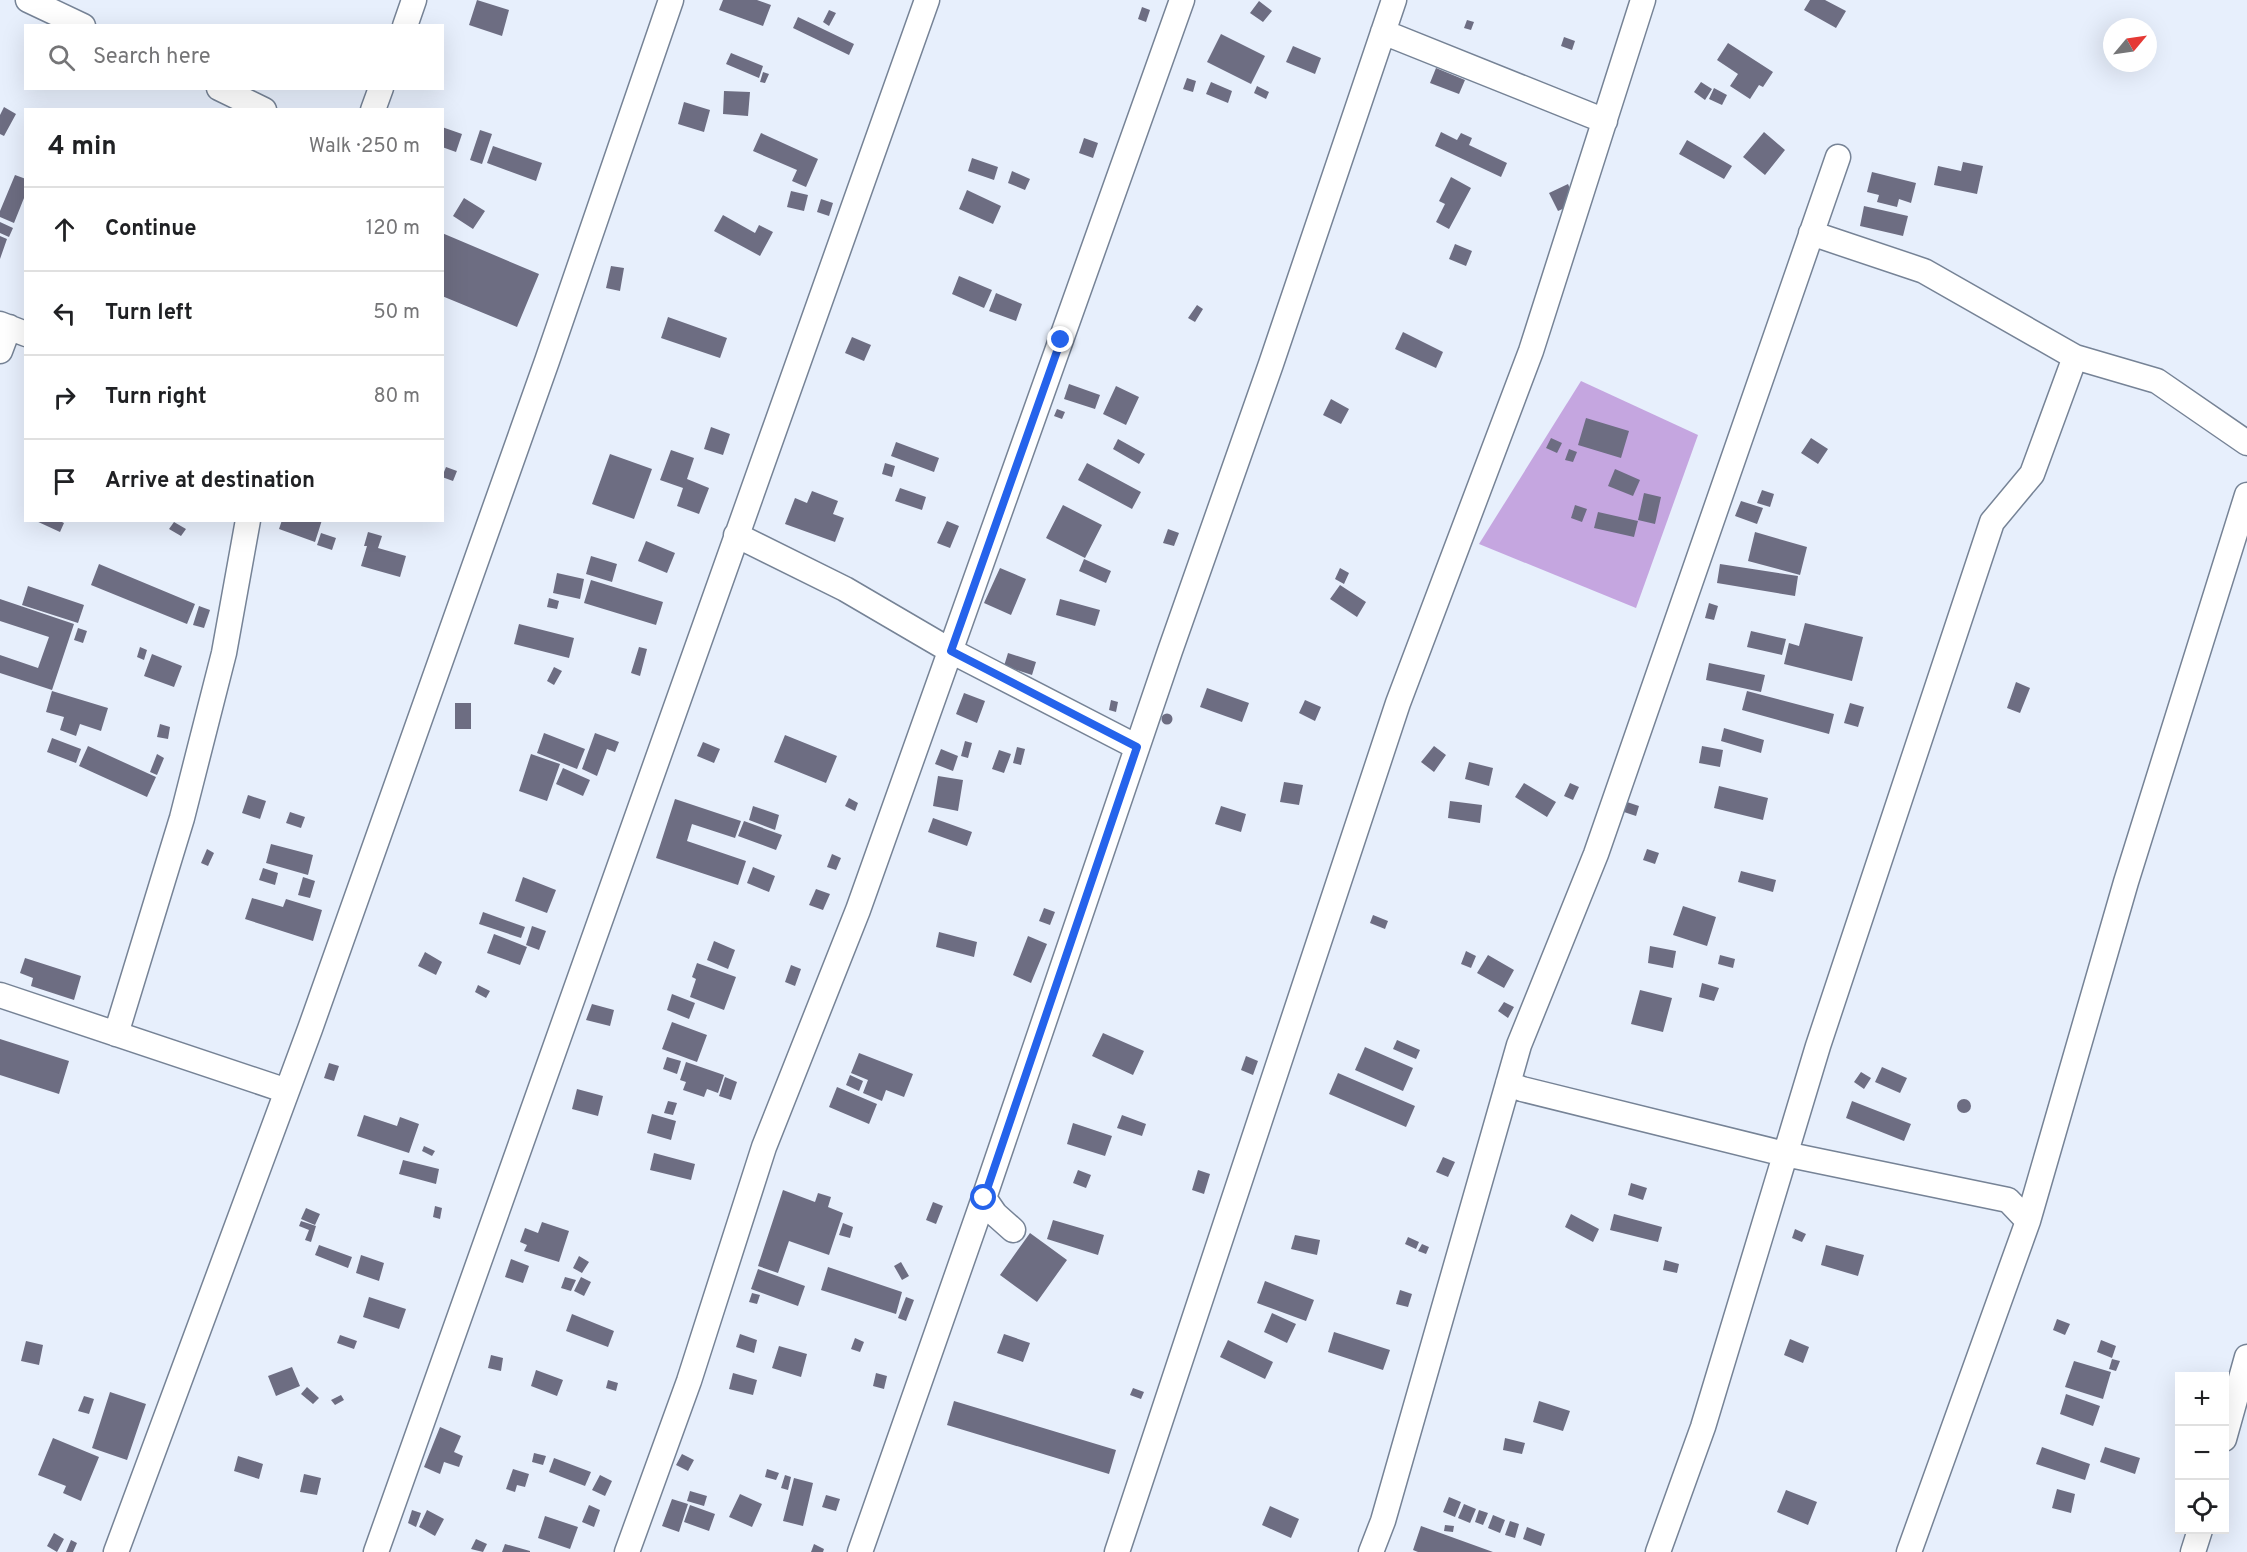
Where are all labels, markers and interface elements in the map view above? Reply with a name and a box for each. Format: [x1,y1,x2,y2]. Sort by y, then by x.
north arrow [2103,18,2157,72]
search box [24,24,444,90]
icon: search [45,41,78,74]
text: Search here [93,44,211,71]
text: 4 min [48,131,117,164]
text: Walk · 250 m [309,134,420,160]
icon: ahead [48,213,81,246]
text: Continue [105,216,196,243]
text: 120 m [366,216,420,242]
icon: left [48,297,81,330]
text: Turn left [105,300,193,327]
text: 50 m [373,300,420,326]
route end [1047,326,1073,352]
icon: right [48,381,81,414]
text: Turn right [105,384,207,411]
text: 80 m [374,384,420,410]
icon: arrive [48,465,81,498]
text: Arrive at destination [105,468,315,495]
route start [970,1184,996,1210]
map controls [2175,1372,2229,1534]
button: + [2175,1372,2229,1426]
button: − [2175,1426,2229,1480]
button: locate [2175,1480,2229,1534]

